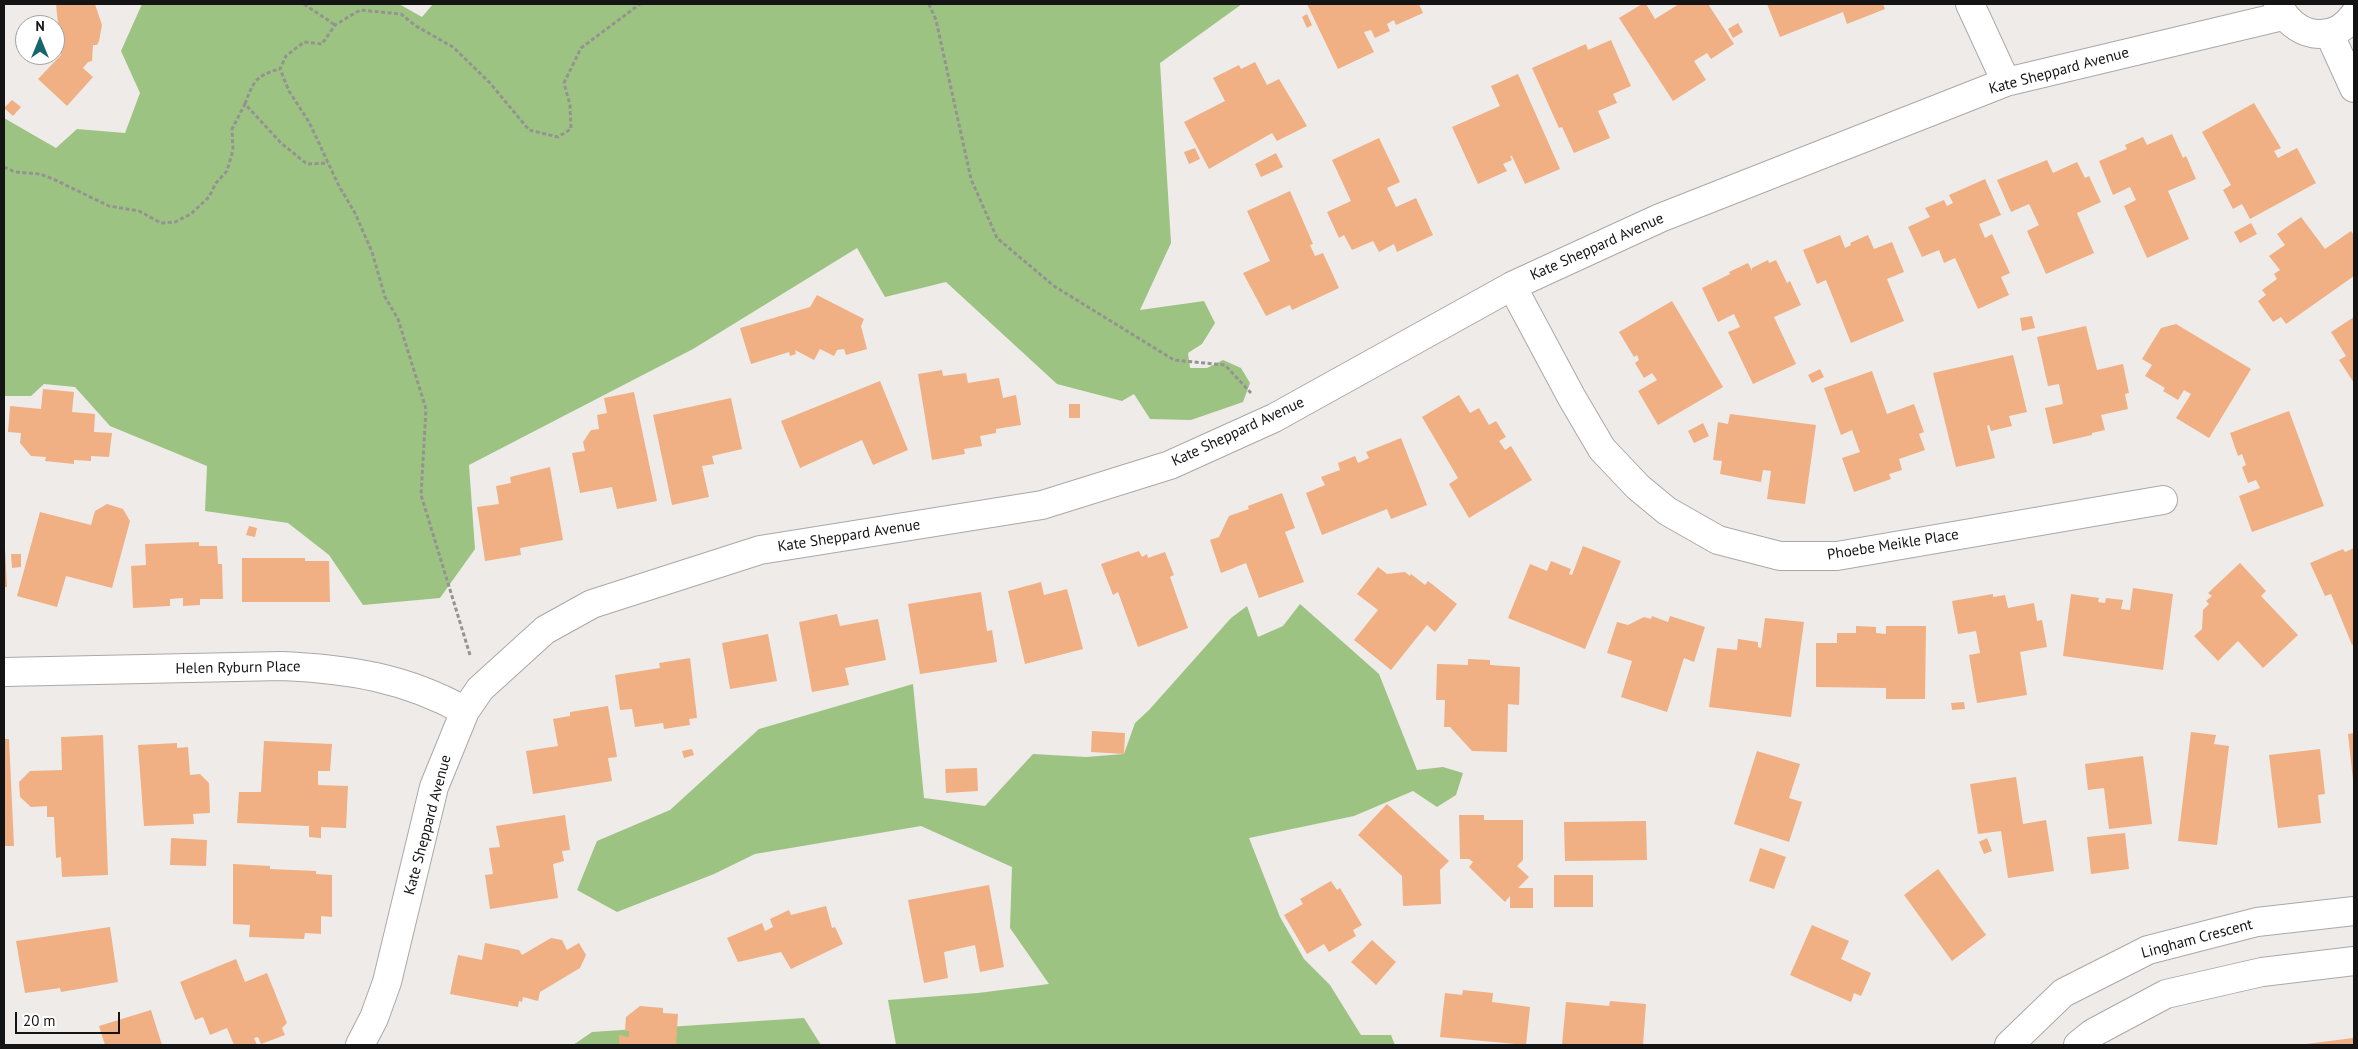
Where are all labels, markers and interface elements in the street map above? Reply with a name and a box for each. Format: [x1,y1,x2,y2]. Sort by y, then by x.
north arrow [15,15,65,65]
text: N [35,17,45,35]
street label: Kate Sheppard Avenue [1987,44,2131,98]
street label: Kate Sheppard Avenue [1527,209,1667,285]
street label: Kate Sheppard Avenue [1169,393,1307,471]
street label: Kate Sheppard Avenue [776,516,922,556]
street label: Phoebe Meikle Place [1826,526,1960,564]
street label: Helen Ryburn Place [175,658,301,678]
street label: Kate Sheppard Avenue [401,753,455,897]
street label: Lingham Crescent [2139,915,2255,963]
scale bar [18,1002,122,1034]
text: 20 m [23,1011,56,1030]

